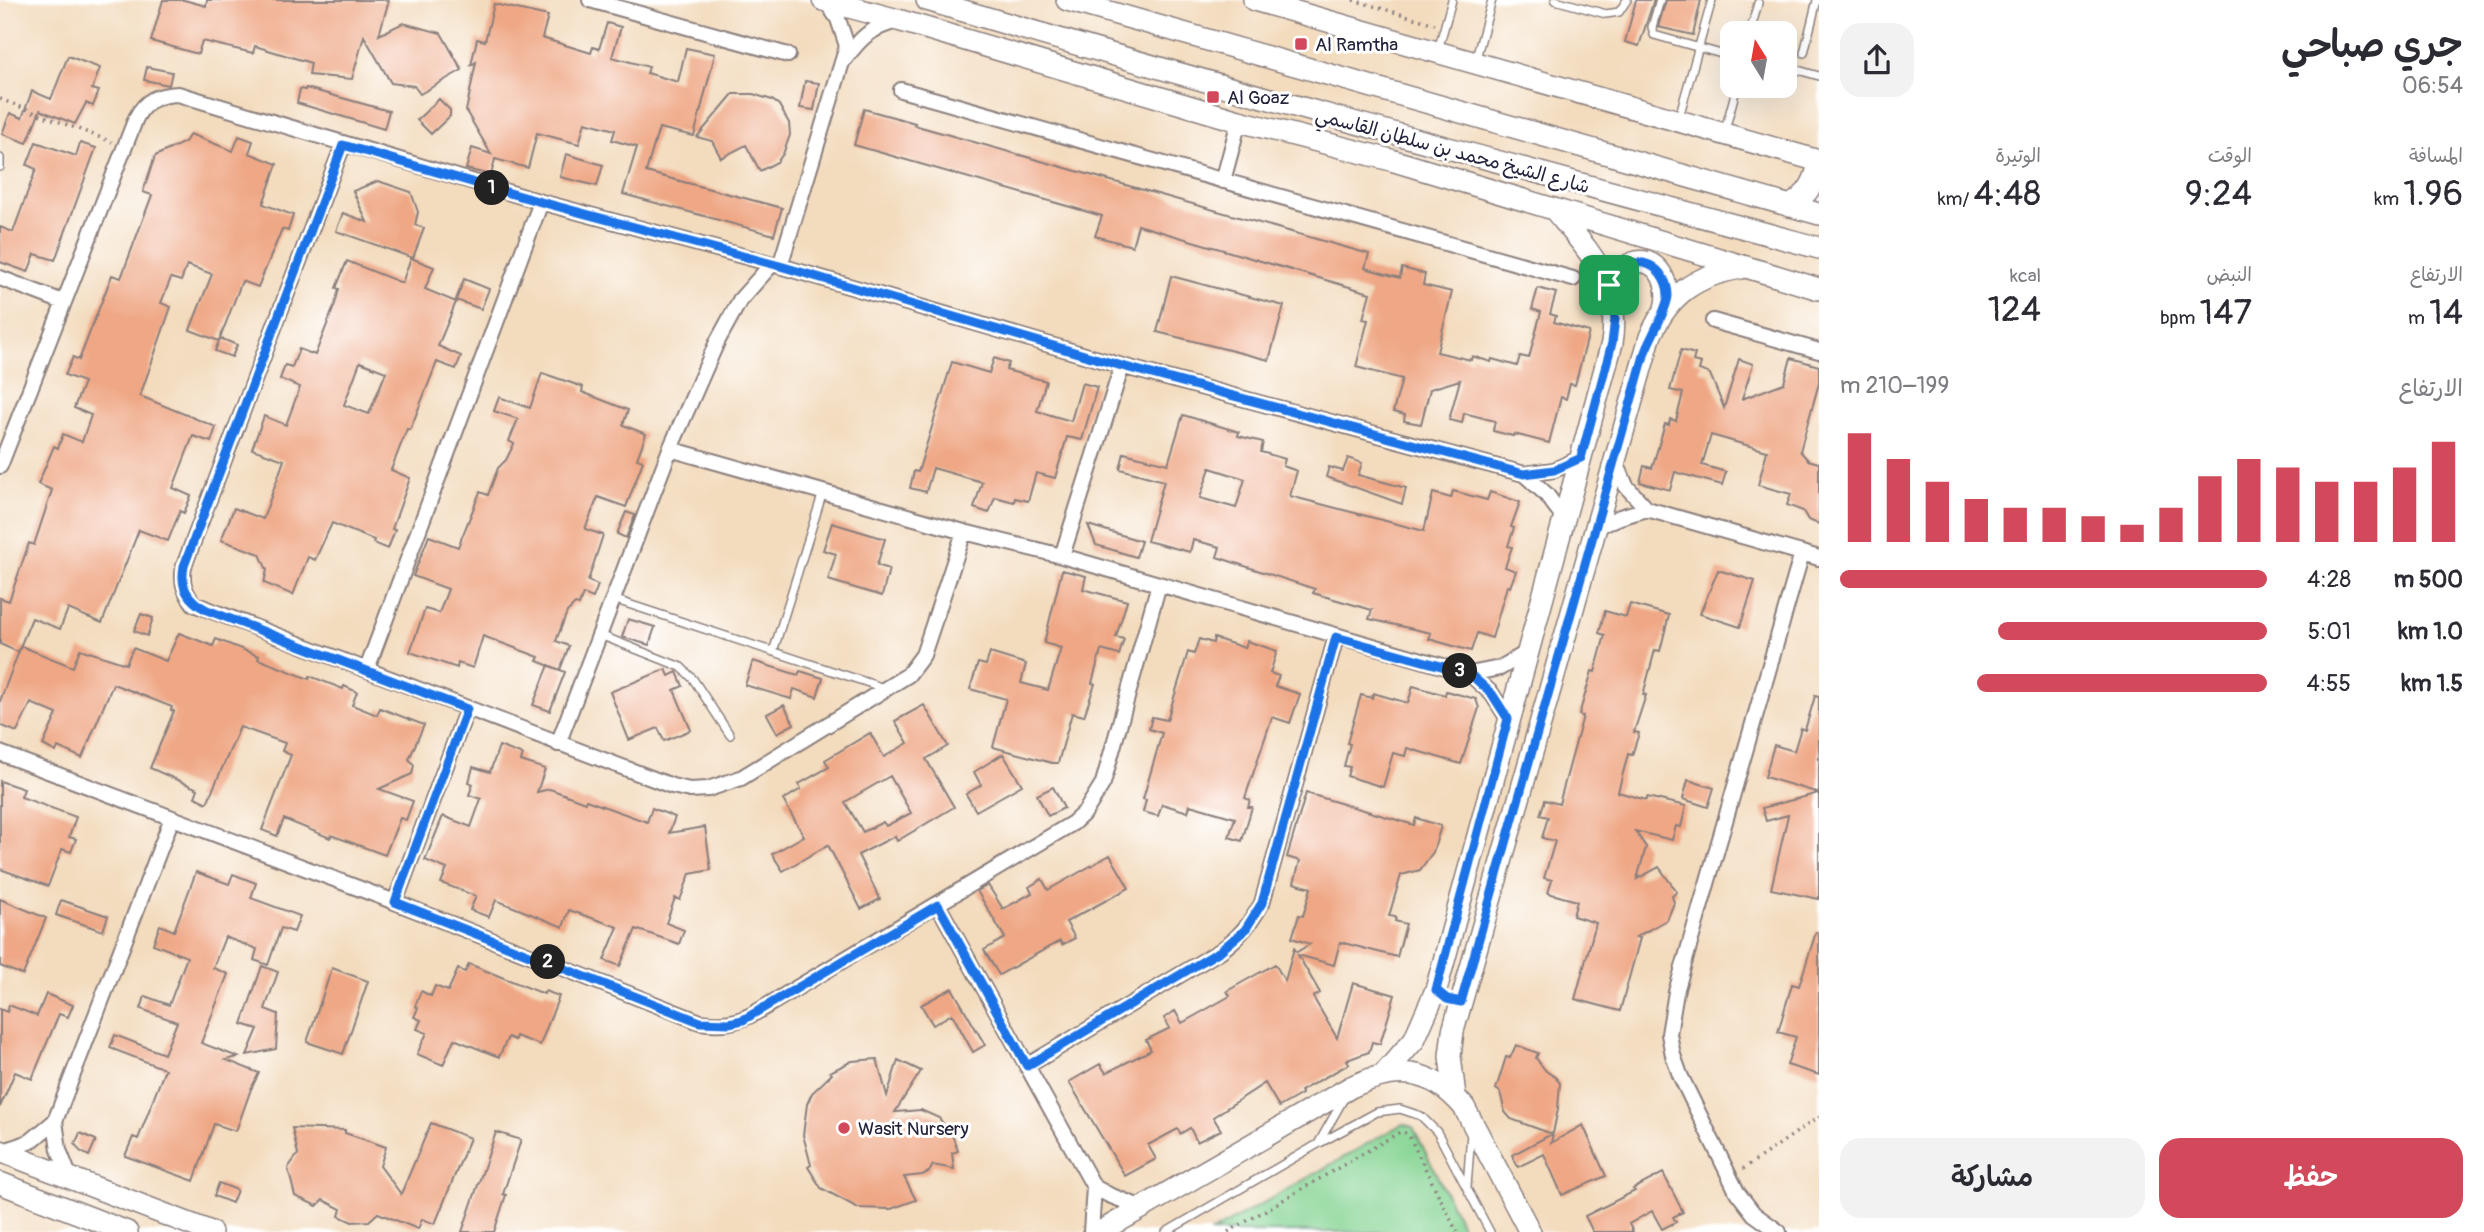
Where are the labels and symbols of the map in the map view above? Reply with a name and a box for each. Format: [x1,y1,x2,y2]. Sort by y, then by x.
north arrow [1720,21,1797,98]
place label: Al Ramtha [1315,33,1398,57]
marker: Al Ramtha [1293,36,1309,52]
place label: Al Goaz [1227,86,1290,110]
marker: Al Goaz [1205,89,1221,105]
street label: شارع الشيخ محمد بن سلطان القاسمي [1312,103,1592,203]
pin: 1 [475,170,510,206]
pin [1579,255,1639,315]
pin: 3 [1442,654,1478,688]
pin: 2 [530,944,566,979]
place label: Wasit Nursery [858,1117,969,1141]
marker: Wasit Nursery [836,1120,852,1136]

